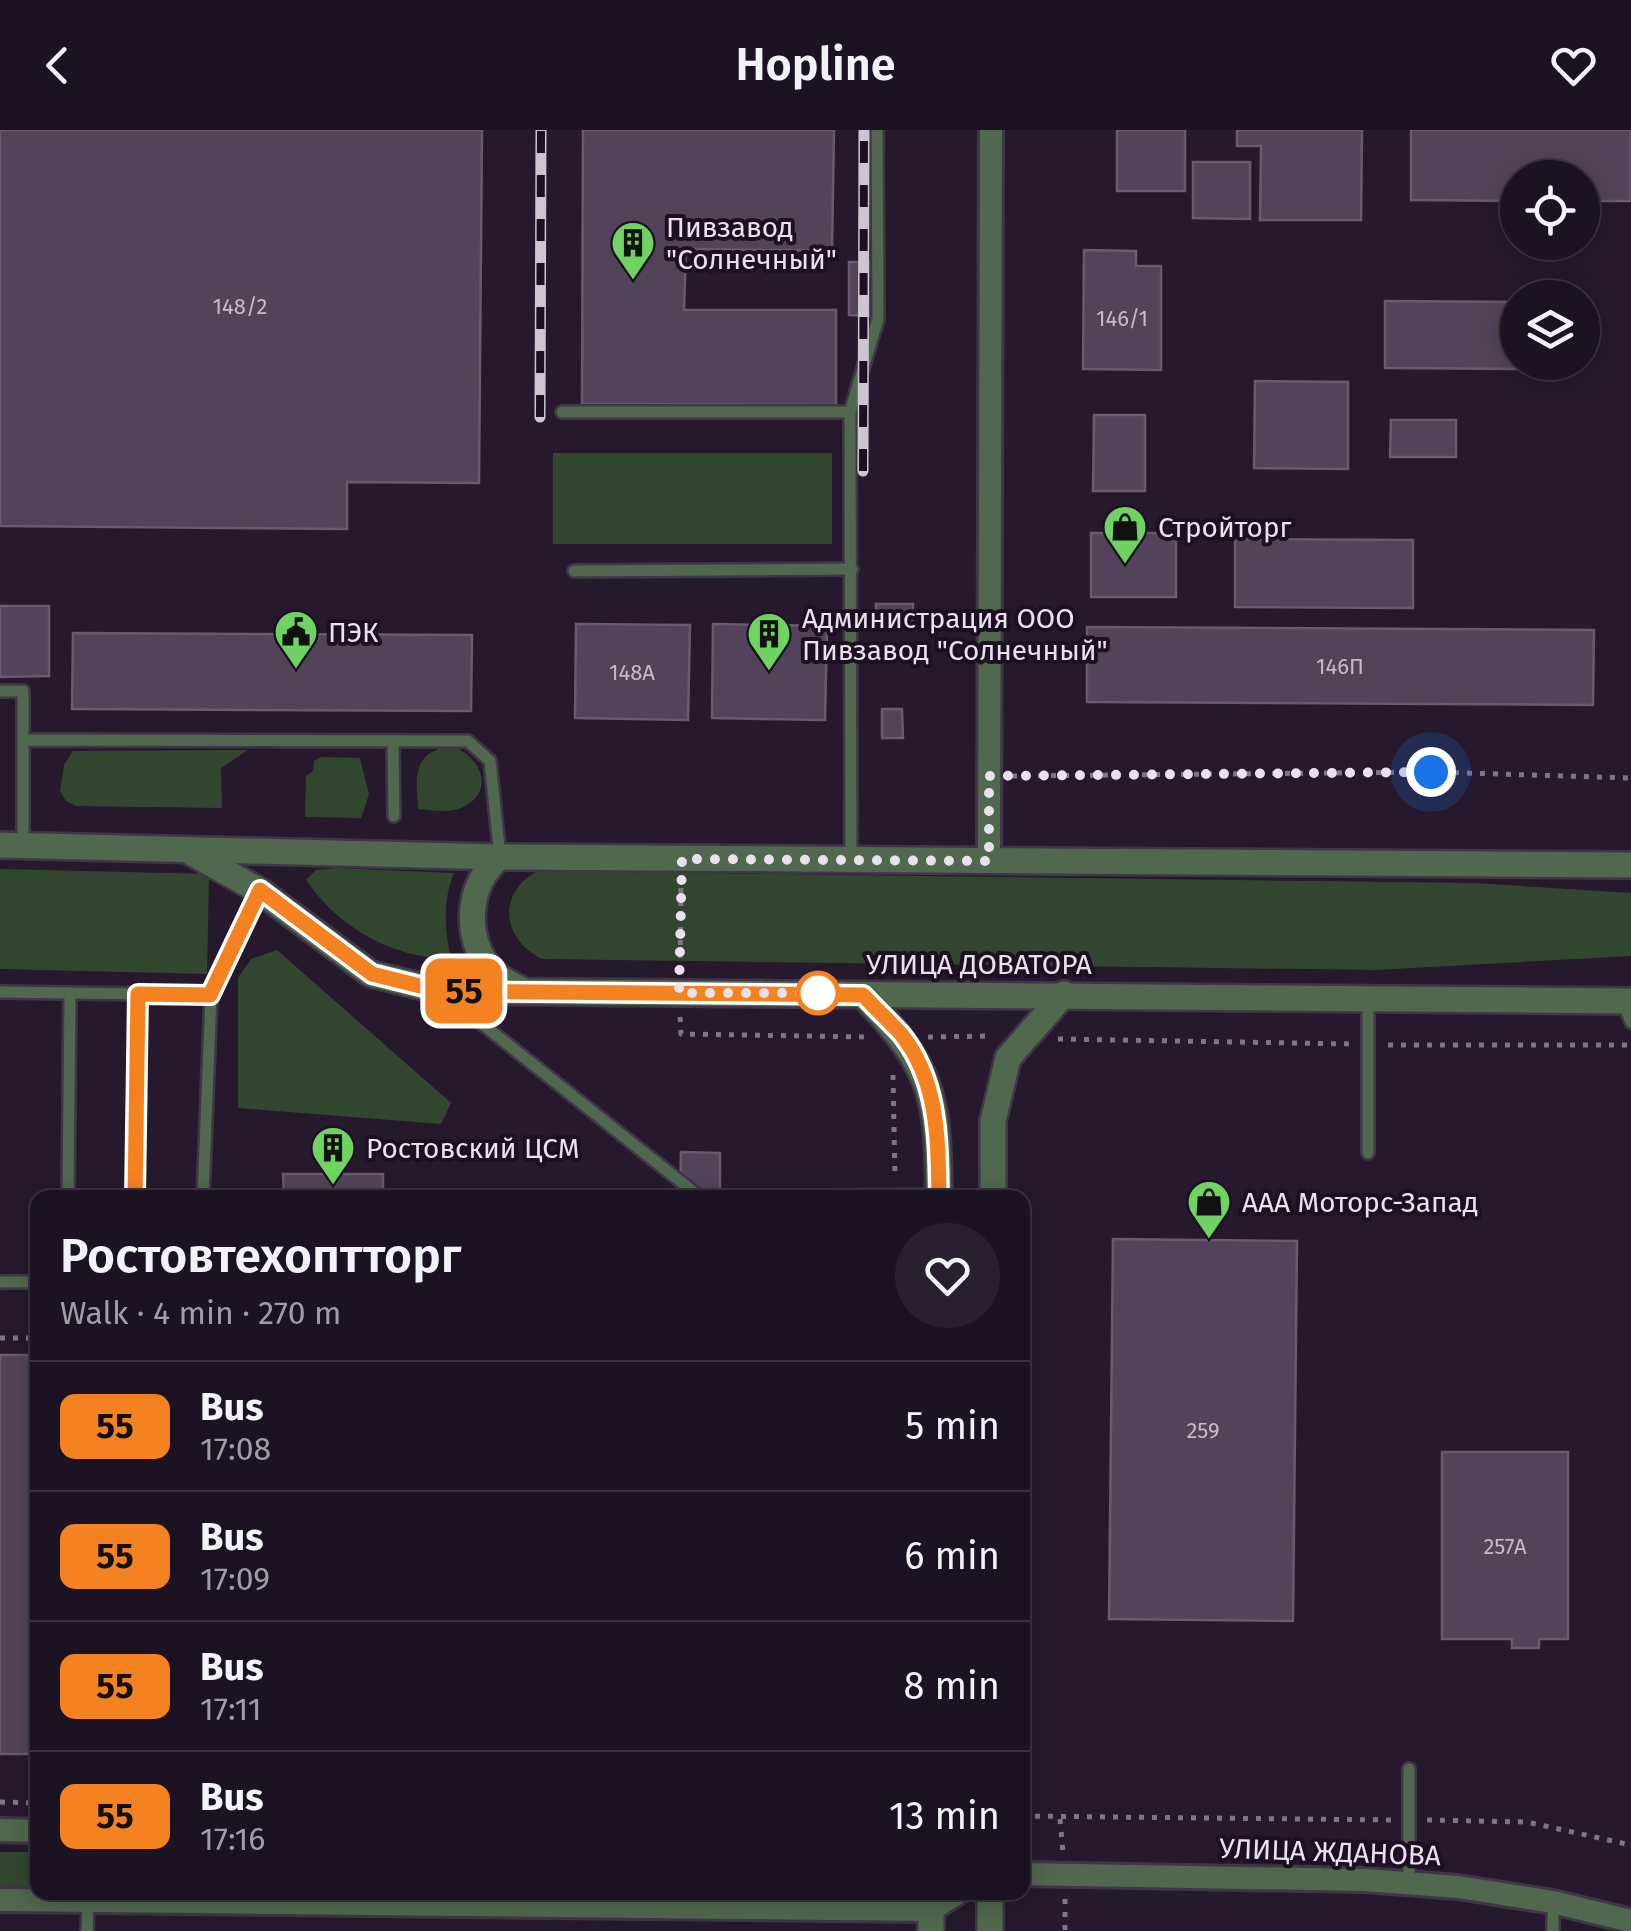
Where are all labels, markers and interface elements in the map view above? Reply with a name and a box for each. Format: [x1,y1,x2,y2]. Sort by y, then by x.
icon: back [30,38,85,93]
text: Hopline [735,38,896,92]
icon: heart [1546,38,1601,93]
map controls [1500,160,1600,380]
button: locate [1500,160,1600,260]
place label: Пивзавод "Солнечный" [666,211,837,276]
building icon: Пивзавод "Солнечный" [610,220,656,281]
button: layers [1500,280,1600,380]
house number: 148/2 [213,293,267,320]
house number: 146/1 [1096,305,1148,332]
shop icon: Стройторг [1102,504,1148,565]
place label: Стройторг [1158,511,1292,544]
place label: Администрация ООО Пивзавод "Солнечный" [802,602,1108,667]
public building icon: ПЭК [273,609,319,670]
building icon: Администрация ООО Пивзавод "Солнечный" [746,611,792,672]
place label: ПЭК [328,616,379,649]
house number: 146П [1316,653,1364,680]
house number: 148А [609,659,655,686]
your location [1406,747,1456,797]
street label: УЛИЦА ДОВАТОРА [866,948,1092,981]
line badge: 55 [419,958,509,1024]
text: 55 [445,970,483,1012]
unlabelled marker [797,972,839,1014]
building icon: Ростовский ЦСМ [310,1125,356,1186]
place label: Ростовский ЦСМ [366,1132,580,1165]
shop icon: ААА Моторс-Запад [1186,1179,1232,1240]
place label: ААА Моторс-Запад [1242,1186,1478,1219]
button: heart [895,1223,1000,1328]
text: Ростовтехоптторг [60,1227,461,1285]
text: Walk · 4 min · 270 m [60,1294,341,1332]
text: Bus [200,1384,264,1430]
text: 5 min [905,1403,1000,1449]
text: 55 [96,1405,134,1447]
house number: 259 [1186,1417,1220,1444]
text: 17:08 [200,1430,271,1468]
text: Bus [200,1514,264,1560]
text: 6 min [904,1533,1000,1579]
house number: 257А [1483,1533,1527,1560]
text: 55 [96,1535,134,1577]
text: 17:09 [200,1560,270,1598]
text: Bus [200,1644,264,1690]
text: 8 min [903,1663,1000,1709]
text: 55 [96,1665,134,1707]
text: 17:11 [200,1690,262,1728]
text: Bus [200,1774,264,1820]
text: 13 min [889,1793,1000,1839]
text: 55 [96,1795,134,1837]
text: 17:16 [200,1820,265,1858]
street label: УЛИЦА ЖДАНОВА [1219,1832,1441,1872]

